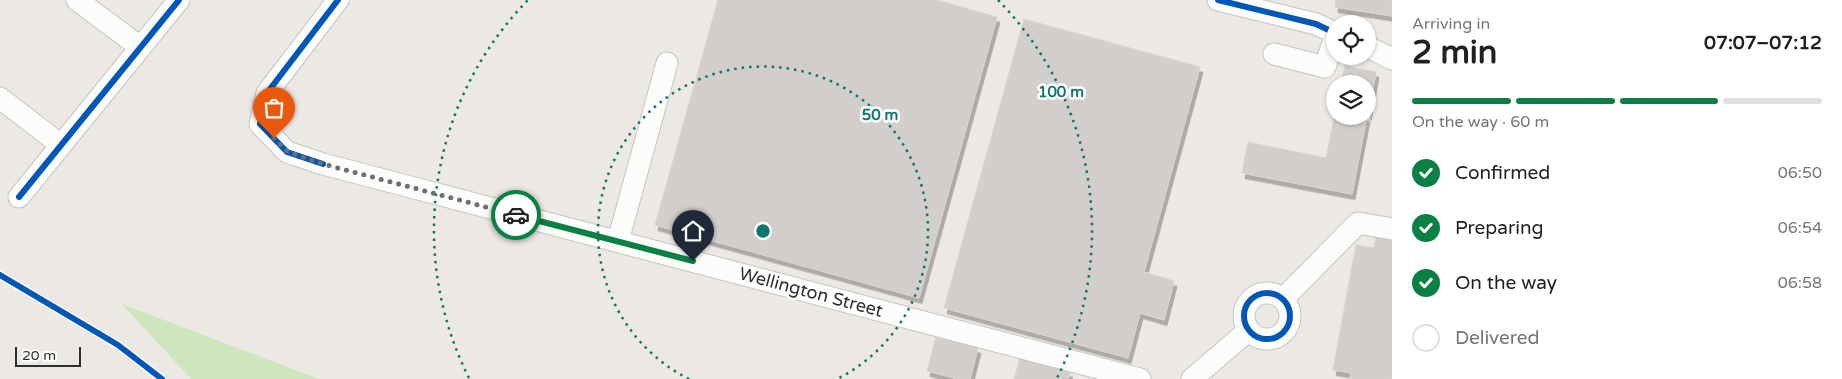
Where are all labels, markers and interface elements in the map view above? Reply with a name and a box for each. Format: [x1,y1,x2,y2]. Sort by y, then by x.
text: Arriving in [1412,14,1490,34]
map controls [1326,15,1376,125]
button: locate [1326,15,1376,65]
text: 07:07–07:12 [1704,32,1822,54]
text: 2 min [1412,34,1497,72]
button: layers [1326,75,1376,125]
text: 100 m [1038,83,1084,101]
pin [253,87,295,138]
icon: bag [260,94,288,122]
text: 50 m [862,106,898,124]
text: On the way · 60 m [1412,112,1549,132]
icon: check [1412,159,1440,187]
text: Confirmed [1455,162,1550,184]
text: 06:50 [1778,163,1822,183]
courier [491,190,541,240]
icon: car [502,201,530,229]
pin [672,210,714,261]
icon: check [1412,214,1440,242]
icon: home [679,217,707,245]
text: Preparing [1455,217,1544,239]
text: 06:54 [1778,218,1822,238]
centre of rings [754,222,772,240]
street label: Wellington Street [737,262,886,322]
icon: check [1412,269,1440,297]
text: On the way [1455,272,1557,294]
text: 06:58 [1778,273,1822,293]
text: Delivered [1455,327,1540,349]
scale bar [15,344,81,367]
text: 20 m [22,347,56,364]

